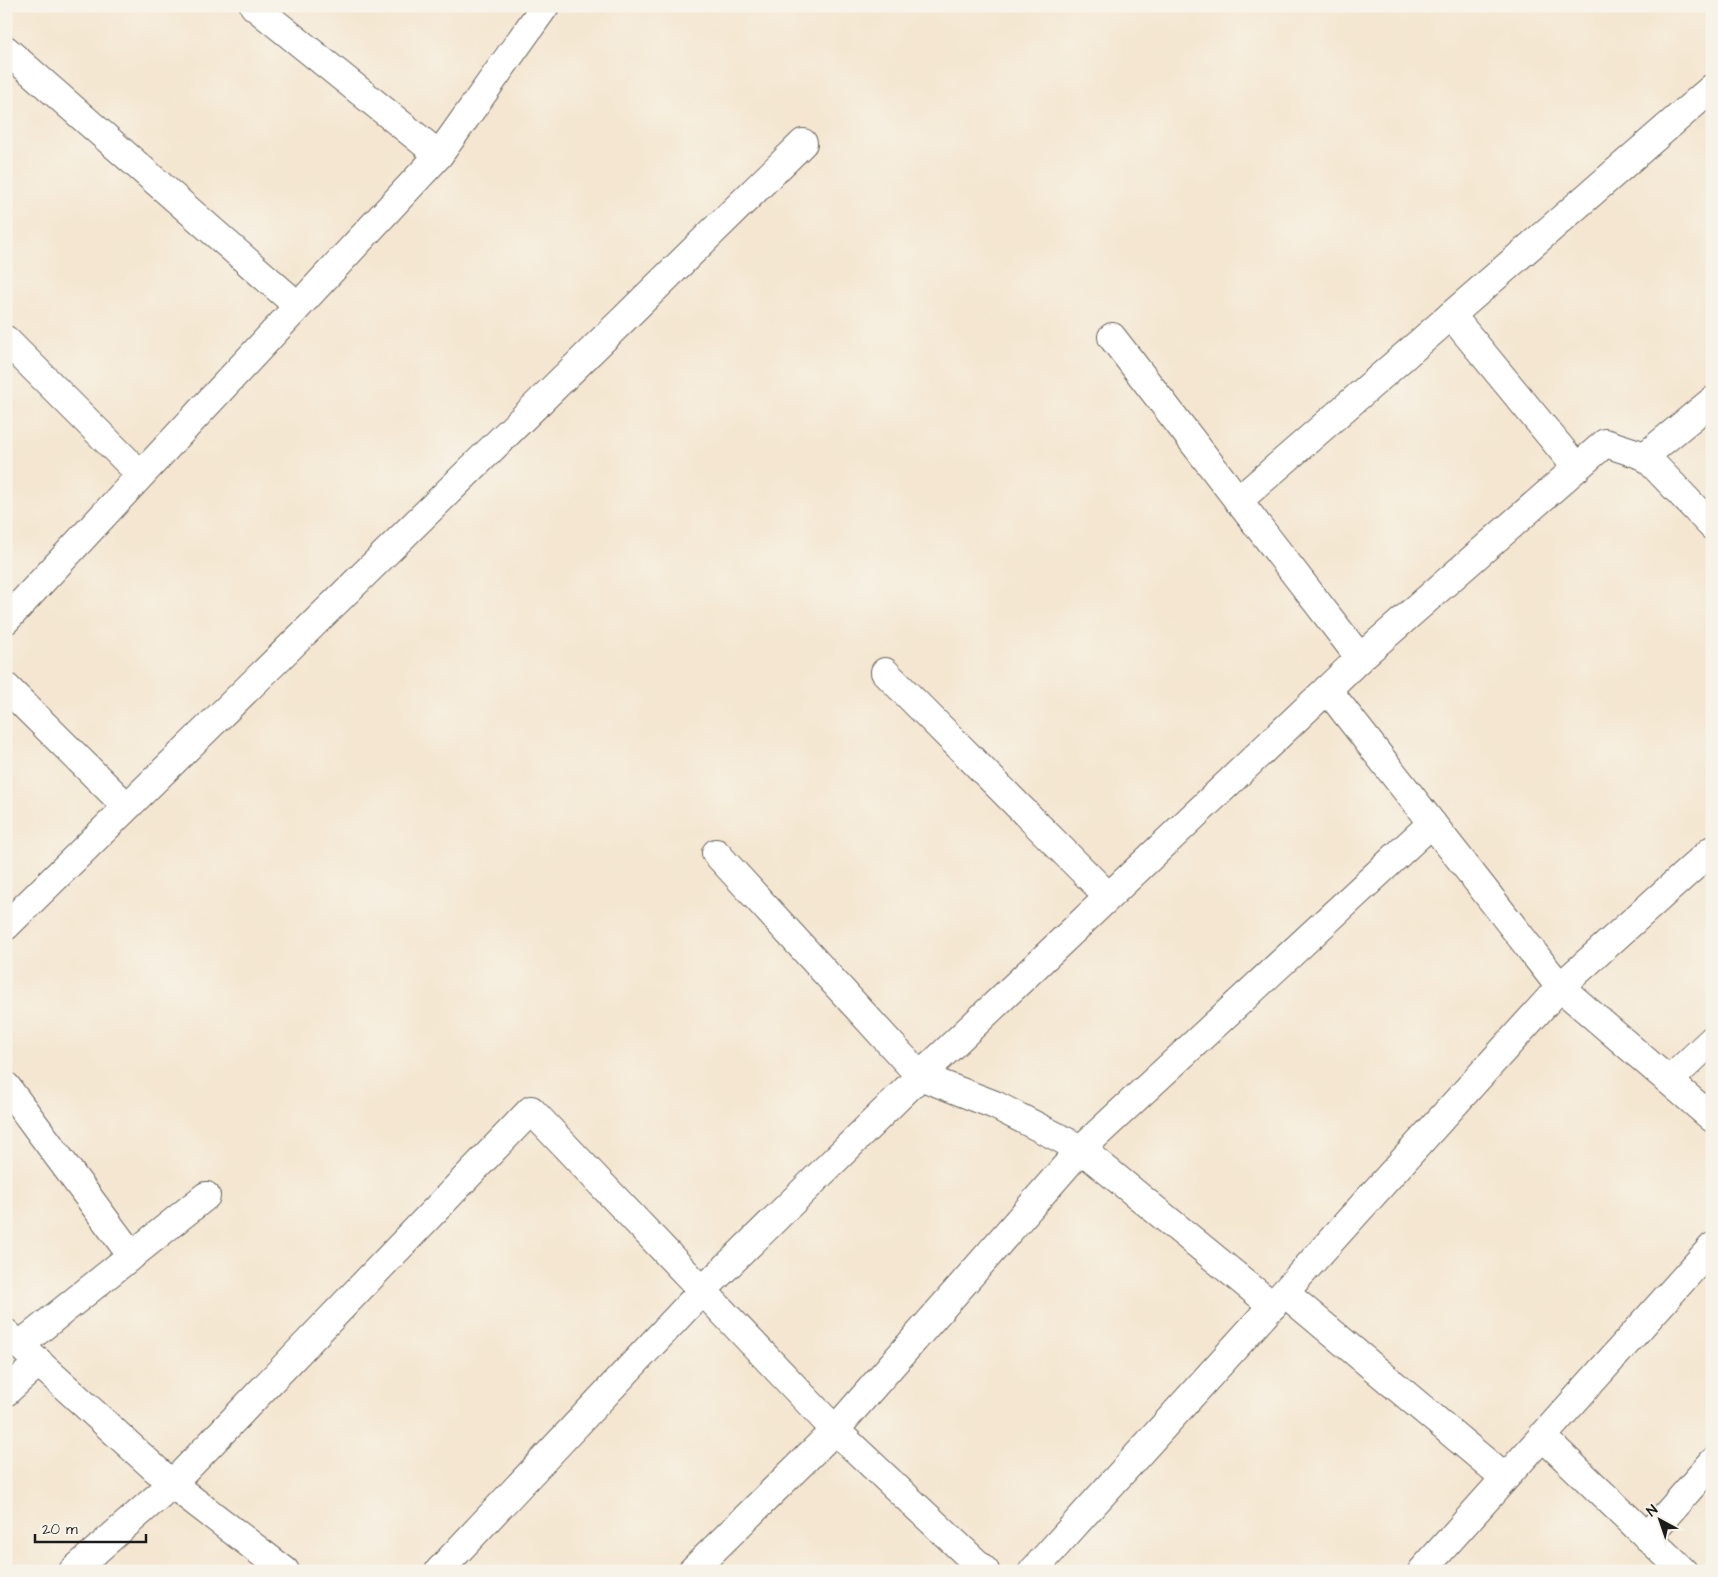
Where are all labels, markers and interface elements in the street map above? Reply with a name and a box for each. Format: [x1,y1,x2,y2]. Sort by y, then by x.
north arrow [1636,1494,1686,1544]
text: N [1642,1500,1662,1521]
scale bar [35,1512,146,1544]
text: 20 m [42,1519,78,1540]

